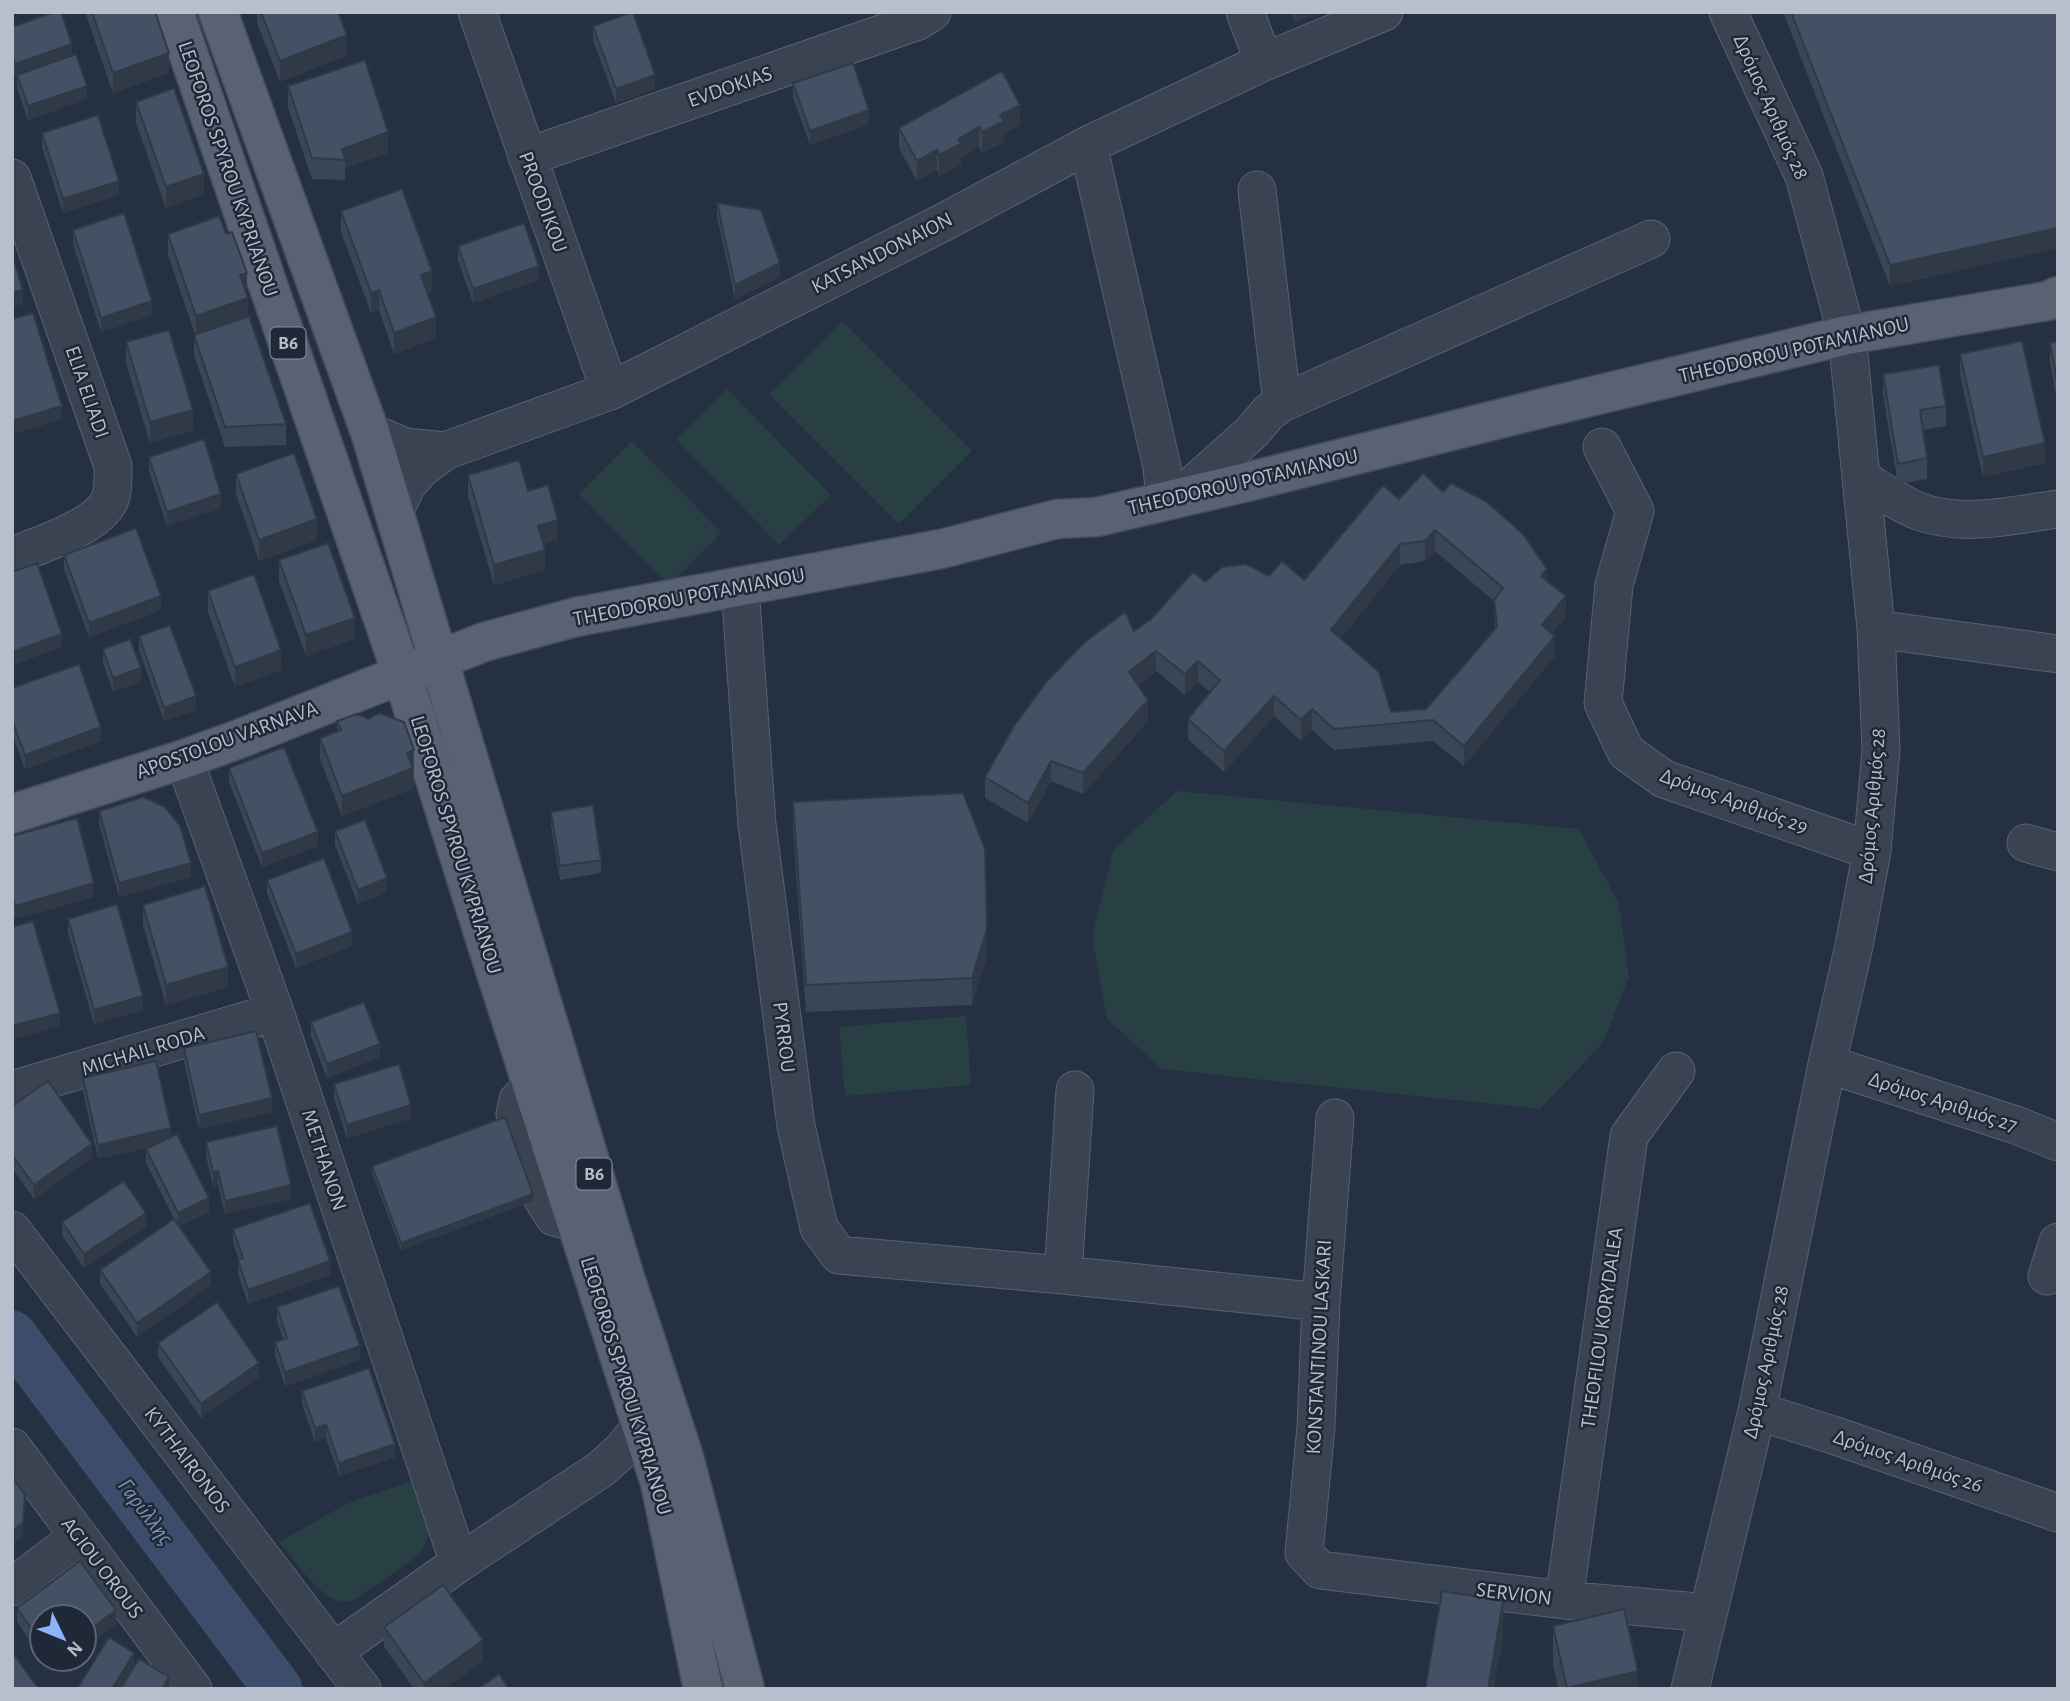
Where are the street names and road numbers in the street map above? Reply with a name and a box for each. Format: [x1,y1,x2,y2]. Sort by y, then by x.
street label: Δρόμος Αριθμός 28 [1730,31,1812,183]
street label: LEOFOROS SPYROU KYPRIANOU [174,38,282,300]
street label: EVDOKIAS [685,63,775,111]
street label: PROODIKOU [515,149,571,255]
street label: KATSANDONAION [808,208,956,298]
street label: THEODOROU POTAMIANOU [1677,313,1911,387]
road number: B6 [270,328,306,358]
street label: ELIA ELIADI [61,343,113,441]
street label: THEODOROU POTAMIANOU [1126,445,1360,519]
street label: THEODOROU POTAMIANOU [571,564,807,630]
street label: APOSTOLOU VARNAVA [133,697,321,783]
street label: LEOFOROS SPYROU KYPRIANOU [407,713,505,977]
street label: Δρόμος Αριθμός 28 [1855,727,1889,885]
street label: Δρόμος Αριθμός 29 [1657,764,1811,838]
street label: PYRROU [769,1000,799,1074]
street label: MICHAIL RODA [79,1022,207,1080]
street label: Δρόμος Αριθμός 27 [1866,1068,2020,1136]
street label: METHANON [298,1107,350,1213]
road number: B6 [576,1158,612,1190]
street label: THEOFILOU KORYDALEA [1577,1226,1627,1430]
street label: KONSTANTINOU LASKARI [1303,1239,1335,1455]
street label: LEOFOROS SPYROU KYPRIANOU [577,1254,675,1518]
street label: Δρόμος Αριθμός 28 [1739,1283,1793,1441]
street label: KYTHAIRONOS [140,1403,234,1517]
street label: Δρόμος Αριθμός 26 [1831,1426,1985,1496]
street label: AGIOU OROUS [57,1513,147,1623]
street label: SERVION [1475,1579,1553,1609]

